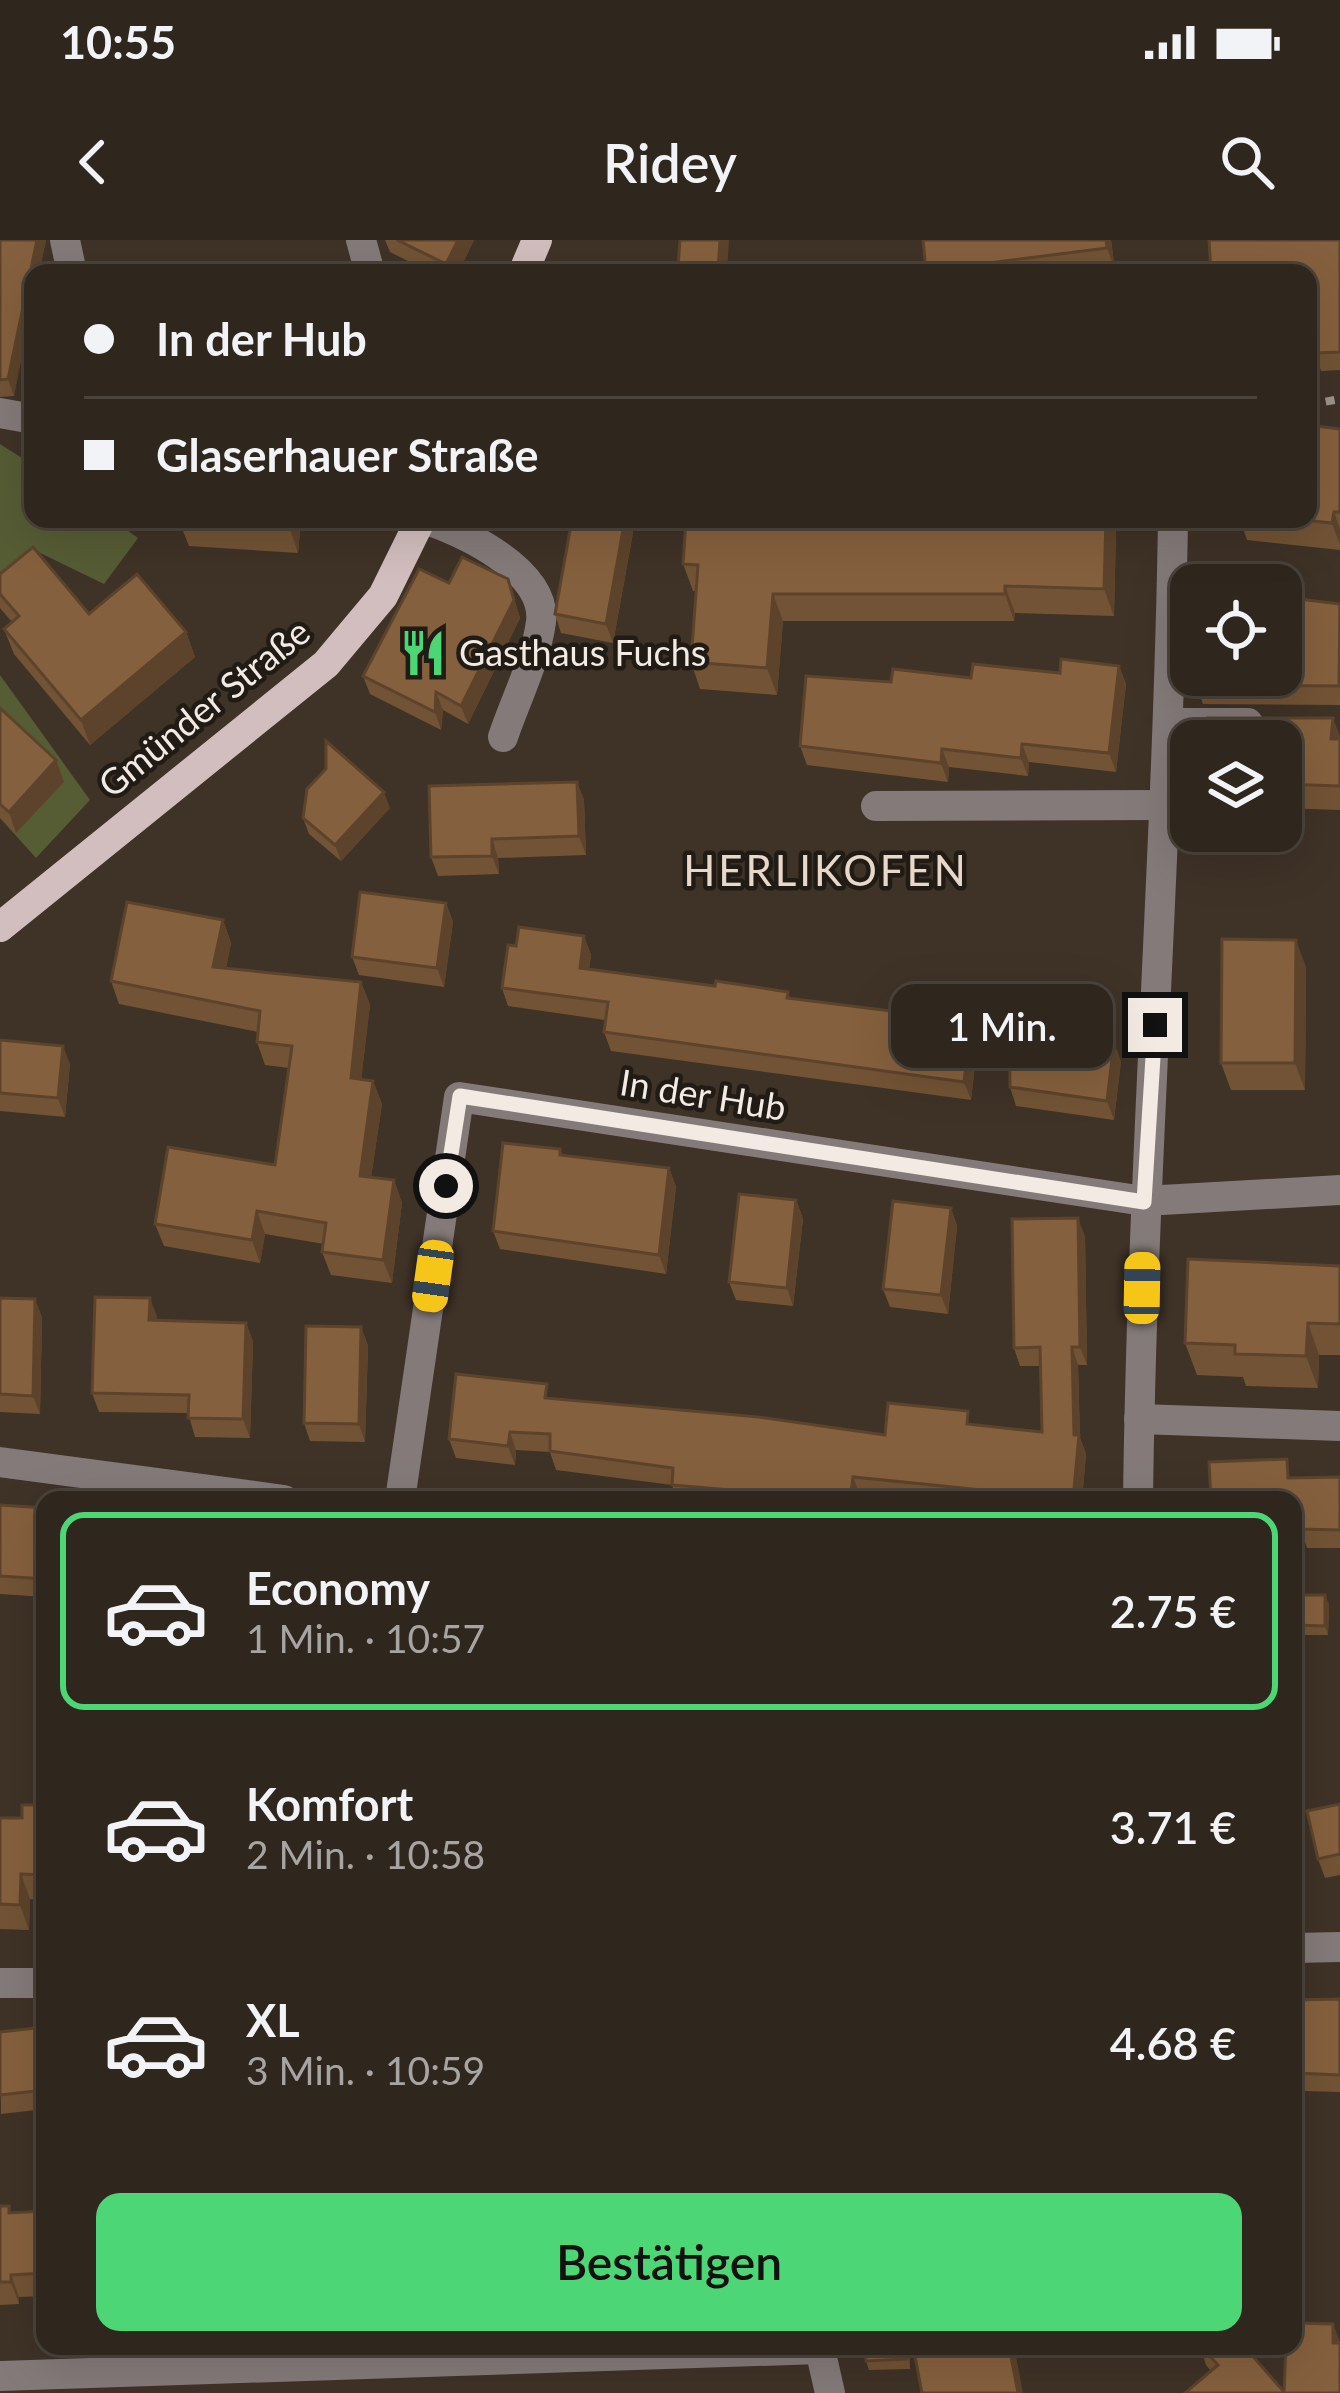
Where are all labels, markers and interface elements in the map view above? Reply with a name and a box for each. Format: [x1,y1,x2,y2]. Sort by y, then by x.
text: 10:55 [60,15,176,69]
icon: back [60,129,126,195]
icon: search [1214,129,1280,195]
text: Ridey [603,130,737,195]
text: In der Hub [156,312,367,366]
text: Glaserhauer Straße [156,428,539,482]
map controls [1170,564,1302,852]
button: locate [1170,564,1302,696]
street label: Gmünder Straße [89,609,318,806]
restaurant icon: Gasthaus Fuchs [398,628,448,678]
place label: Gasthaus Fuchs [459,630,706,674]
button: layers [1170,720,1302,852]
district label: HERLIKOFEN [683,845,969,895]
callout: 1 Min. [891,983,1113,1067]
route end [1128,998,1182,1052]
text: 1 Min. [947,1003,1057,1049]
street label: In der Hub [617,1059,789,1129]
route start [419,1159,473,1213]
car [410,1238,456,1314]
car [1123,1252,1161,1324]
icon: car [102,1557,210,1665]
text: Economy [246,1561,430,1615]
text: 2.75 € [1110,1584,1236,1638]
text: 1 Min. · 10:57 [246,1615,485,1661]
icon: car [102,1773,210,1881]
text: Komfort [246,1777,413,1831]
text: 3.71 € [1110,1800,1236,1854]
text: 2 Min. · 10:58 [246,1831,485,1877]
icon: car [102,1989,210,2097]
text: XL [246,1993,300,2047]
text: 4.68 € [1110,2016,1236,2070]
text: 3 Min. · 10:59 [246,2047,485,2093]
button: Bestätigen [96,2193,1242,2331]

